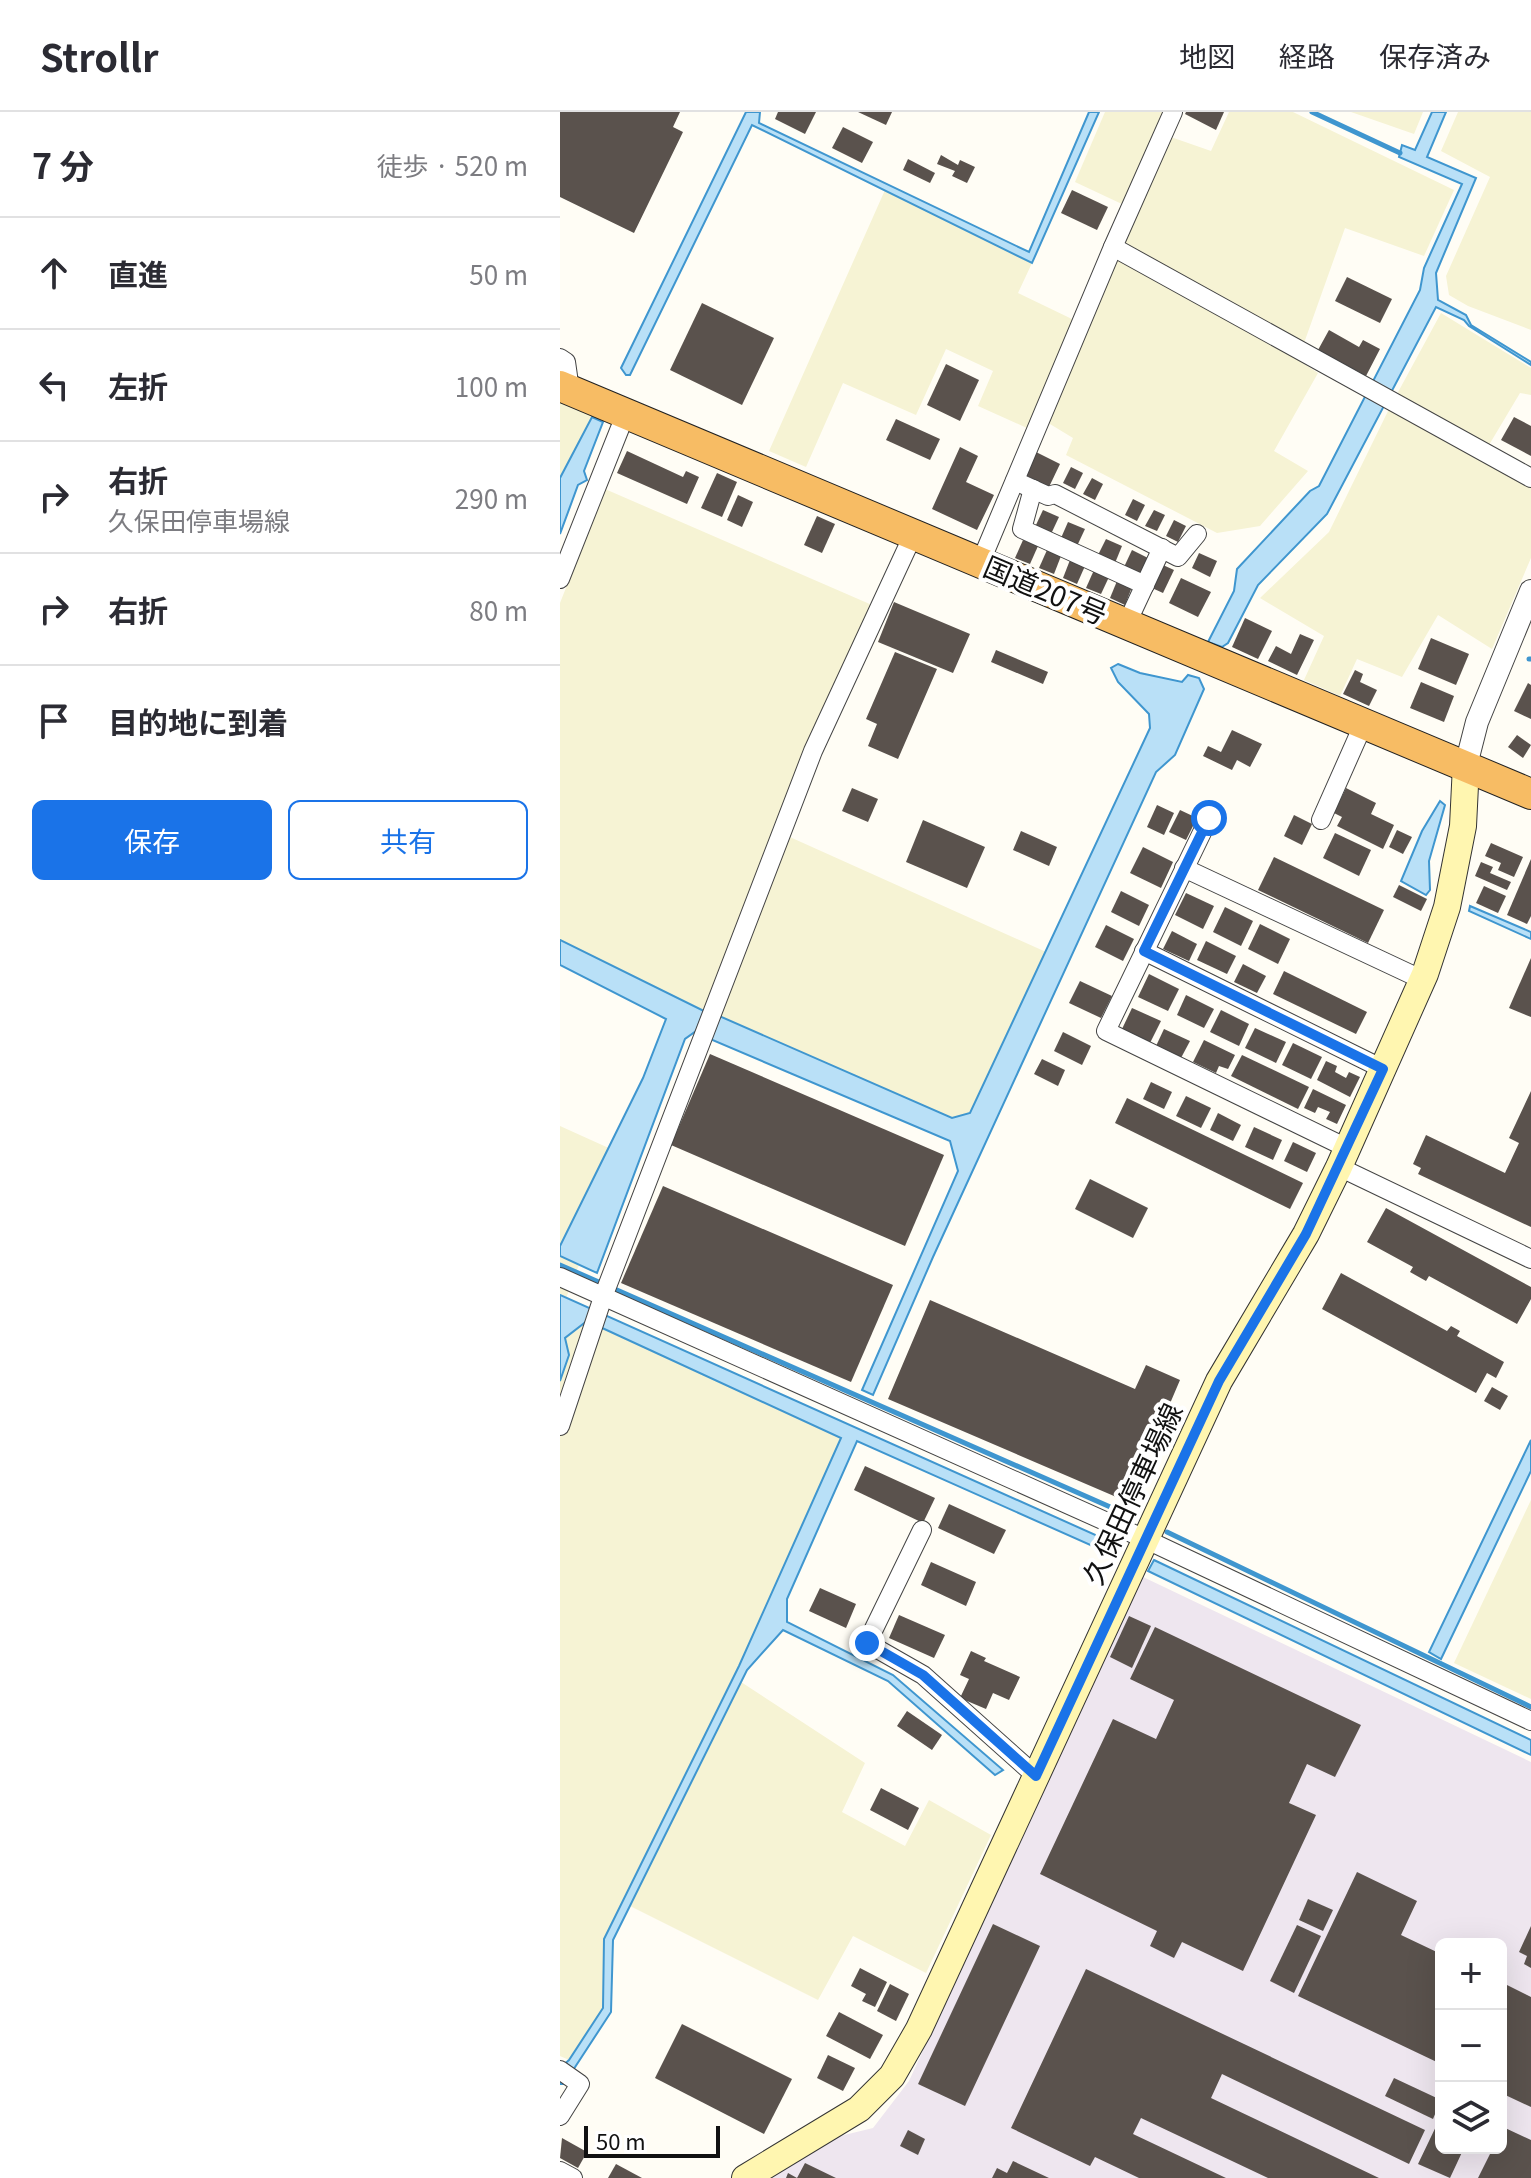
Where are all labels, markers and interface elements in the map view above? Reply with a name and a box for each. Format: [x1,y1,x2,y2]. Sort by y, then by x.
text: Strollr [40,28,159,83]
text: 地図 [1179,35,1235,75]
text: 経路 [1279,35,1335,75]
text: 保存済み [1379,35,1491,75]
text: 7 分 [32,140,94,189]
text: 徒歩 · 520 m [377,146,528,183]
icon: ahead [32,251,76,295]
text: 直進 [108,251,168,295]
text: 50 m [469,255,528,292]
icon: left [32,363,76,407]
text: 左折 [108,363,168,407]
text: 100 m [455,367,528,404]
text: 右折 [108,457,168,501]
icon: right [32,475,76,519]
text: 290 m [455,479,528,516]
text: 久保田停車場線 [108,501,290,538]
street label: 国道207号 [978,545,1114,633]
icon: right [32,587,76,631]
text: 右折 [108,587,168,631]
text: 80 m [469,591,528,628]
icon: arrive [32,699,76,743]
text: 目的地に到着 [108,699,288,743]
button: 保存 [32,800,272,880]
button: 共有 [288,800,528,880]
route start [1191,800,1227,836]
street label: 久保田停車場線 [1071,1396,1191,1590]
route end [849,1625,885,1661]
map controls [1435,1938,1507,2154]
button: + [1435,1938,1507,2010]
button: − [1435,2010,1507,2082]
button: layers [1435,2082,1507,2154]
scale bar [584,2122,720,2158]
text: 50 m [596,2124,646,2156]

